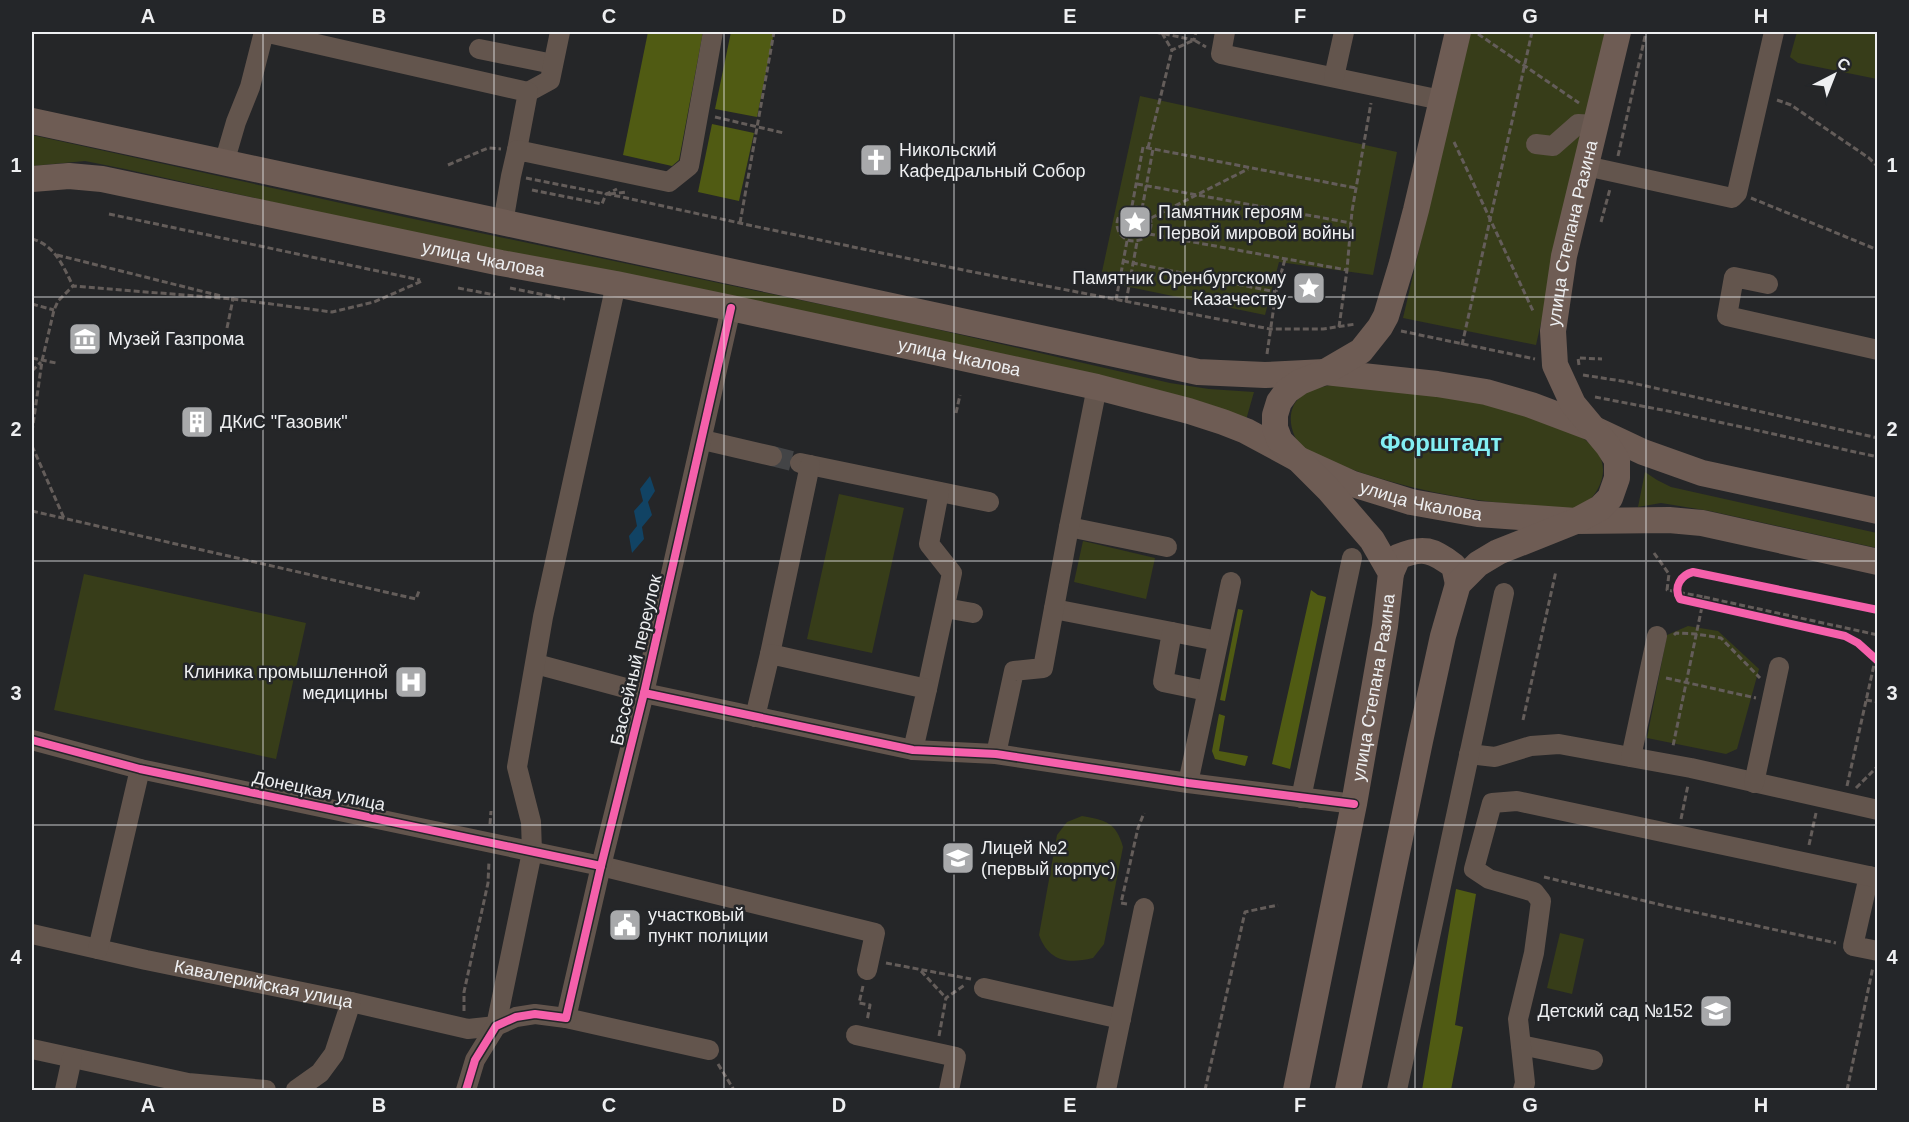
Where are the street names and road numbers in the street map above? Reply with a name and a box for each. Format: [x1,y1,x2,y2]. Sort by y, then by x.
street label: улица Степана Разина [1544,137,1602,328]
street label: улица Чкалова [420,237,548,281]
street label: улица Чкалова [896,334,1024,380]
street label: улица Чкалова [1357,477,1485,525]
street label: Бассейный переулок [607,573,665,747]
street label: улица Степана Разина [1348,592,1399,783]
street label: Донецкая улица [251,767,388,815]
street label: Кавалерийская улица [172,956,356,1012]

